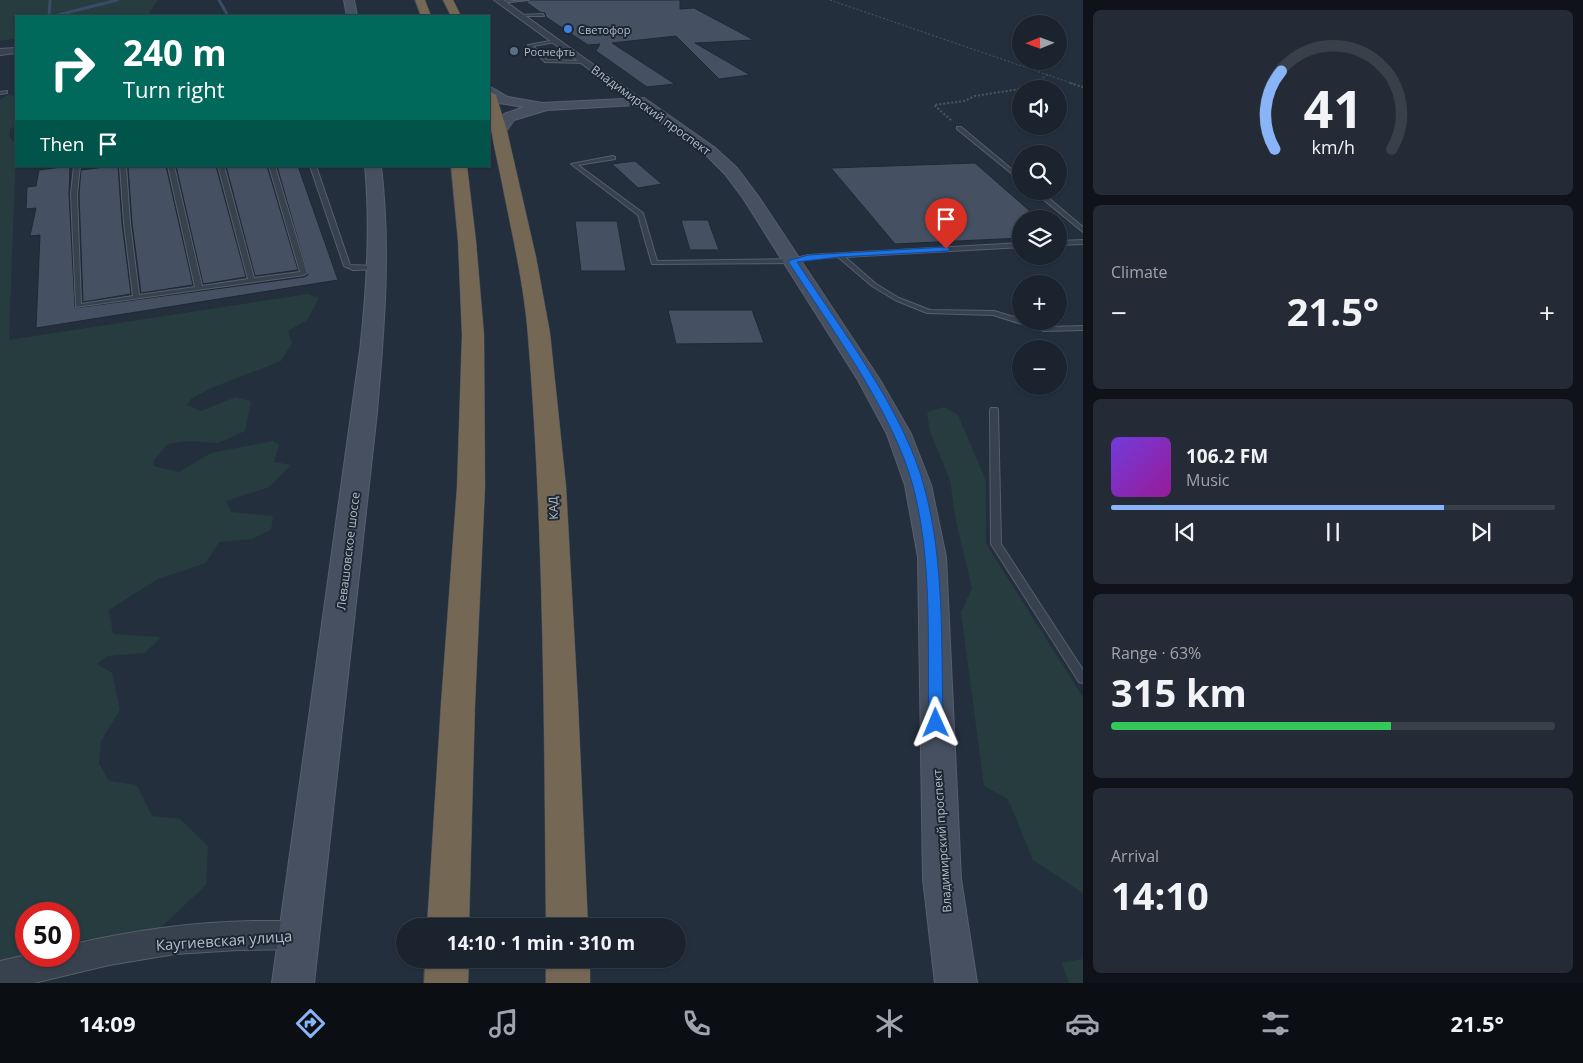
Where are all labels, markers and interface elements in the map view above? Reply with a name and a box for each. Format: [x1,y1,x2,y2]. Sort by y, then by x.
north arrow [1012,15,1068,70]
map controls [1012,15,1067,395]
place label: Светофор [578,22,631,37]
marker: Светофор [562,23,574,35]
text: 240 m [123,29,227,76]
icon: right [40,35,105,100]
place label: Роснефть [524,44,575,59]
marker: Роснефть [508,45,520,57]
street label: Владимирский проспект [588,61,714,159]
text: 41 [1303,72,1363,143]
text: Turn right [123,74,225,104]
button: sound [1012,80,1067,135]
icon: arrive [94,130,122,158]
text: Then [40,131,84,157]
text: km/h [1311,135,1355,159]
button: search [1012,145,1067,200]
pin [925,198,967,249]
icon: arrive [932,205,960,233]
button: layers [1012,210,1067,265]
text: Climate [1111,261,1168,283]
button: + [1012,275,1067,330]
text: 21.5° [1287,285,1379,337]
text: − [1111,293,1127,331]
text: + [1539,293,1555,331]
button: − [1012,340,1067,395]
text: 106.2 FM [1186,443,1268,469]
text: Music [1186,469,1230,491]
street label: Левашовское шоссе [332,491,364,611]
street label: КАД [544,496,562,520]
icon: previous [1171,518,1199,546]
icon: pause [1319,518,1347,546]
icon: next [1467,518,1495,546]
text: Range · 63% [1111,642,1201,664]
text: 315 km [1111,666,1247,718]
position arrow [909,696,961,748]
street label: Владимирский проспект [928,768,955,913]
text: Arrival [1111,845,1159,867]
text: 14:10 [1111,869,1209,921]
speed limit sign: 50 [15,902,80,967]
street label: Каугиевская улица [155,925,293,955]
text: 14:10 · 1 min · 310 m [447,930,635,956]
icon: directions [293,1006,328,1041]
icon: music [486,1006,521,1041]
icon: phone [679,1006,714,1041]
icon: climate [872,1006,907,1041]
icon: car [1065,1006,1100,1041]
icon: filters [1258,1006,1293,1041]
text: 14:09 [79,1008,136,1038]
text: 21.5° [1451,1008,1504,1038]

